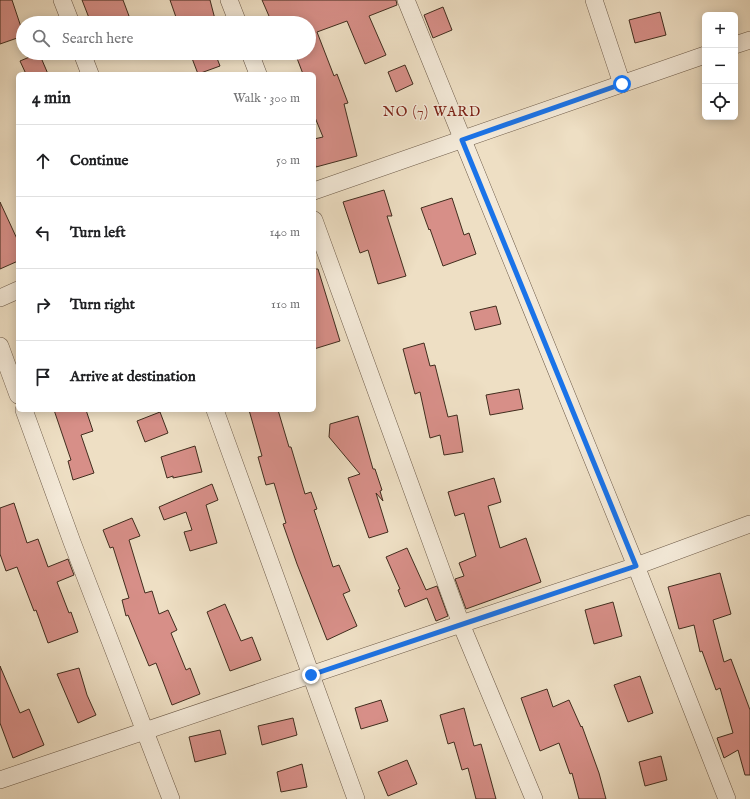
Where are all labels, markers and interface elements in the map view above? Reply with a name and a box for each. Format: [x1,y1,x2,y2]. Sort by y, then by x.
map controls [702,12,738,120]
button: + [702,12,738,48]
search box [16,16,316,60]
icon: search [30,27,52,49]
text: Search here [62,29,133,48]
button: − [702,48,738,84]
route start [613,75,631,93]
button: locate [702,84,738,120]
text: 4 min [32,88,71,109]
text: Walk · 300 m [233,90,300,107]
district label: NO (7) WARD [383,103,481,121]
icon: ahead [32,150,54,172]
text: Continue [70,151,128,170]
text: 50 m [276,152,300,169]
icon: left [32,222,54,244]
text: Turn left [70,223,126,242]
text: 140 m [270,224,300,241]
icon: right [32,294,54,316]
text: Turn right [70,295,135,314]
text: 110 m [271,296,300,313]
icon: arrive [32,366,54,388]
text: Arrive at destination [70,367,196,386]
route end [302,666,320,684]

